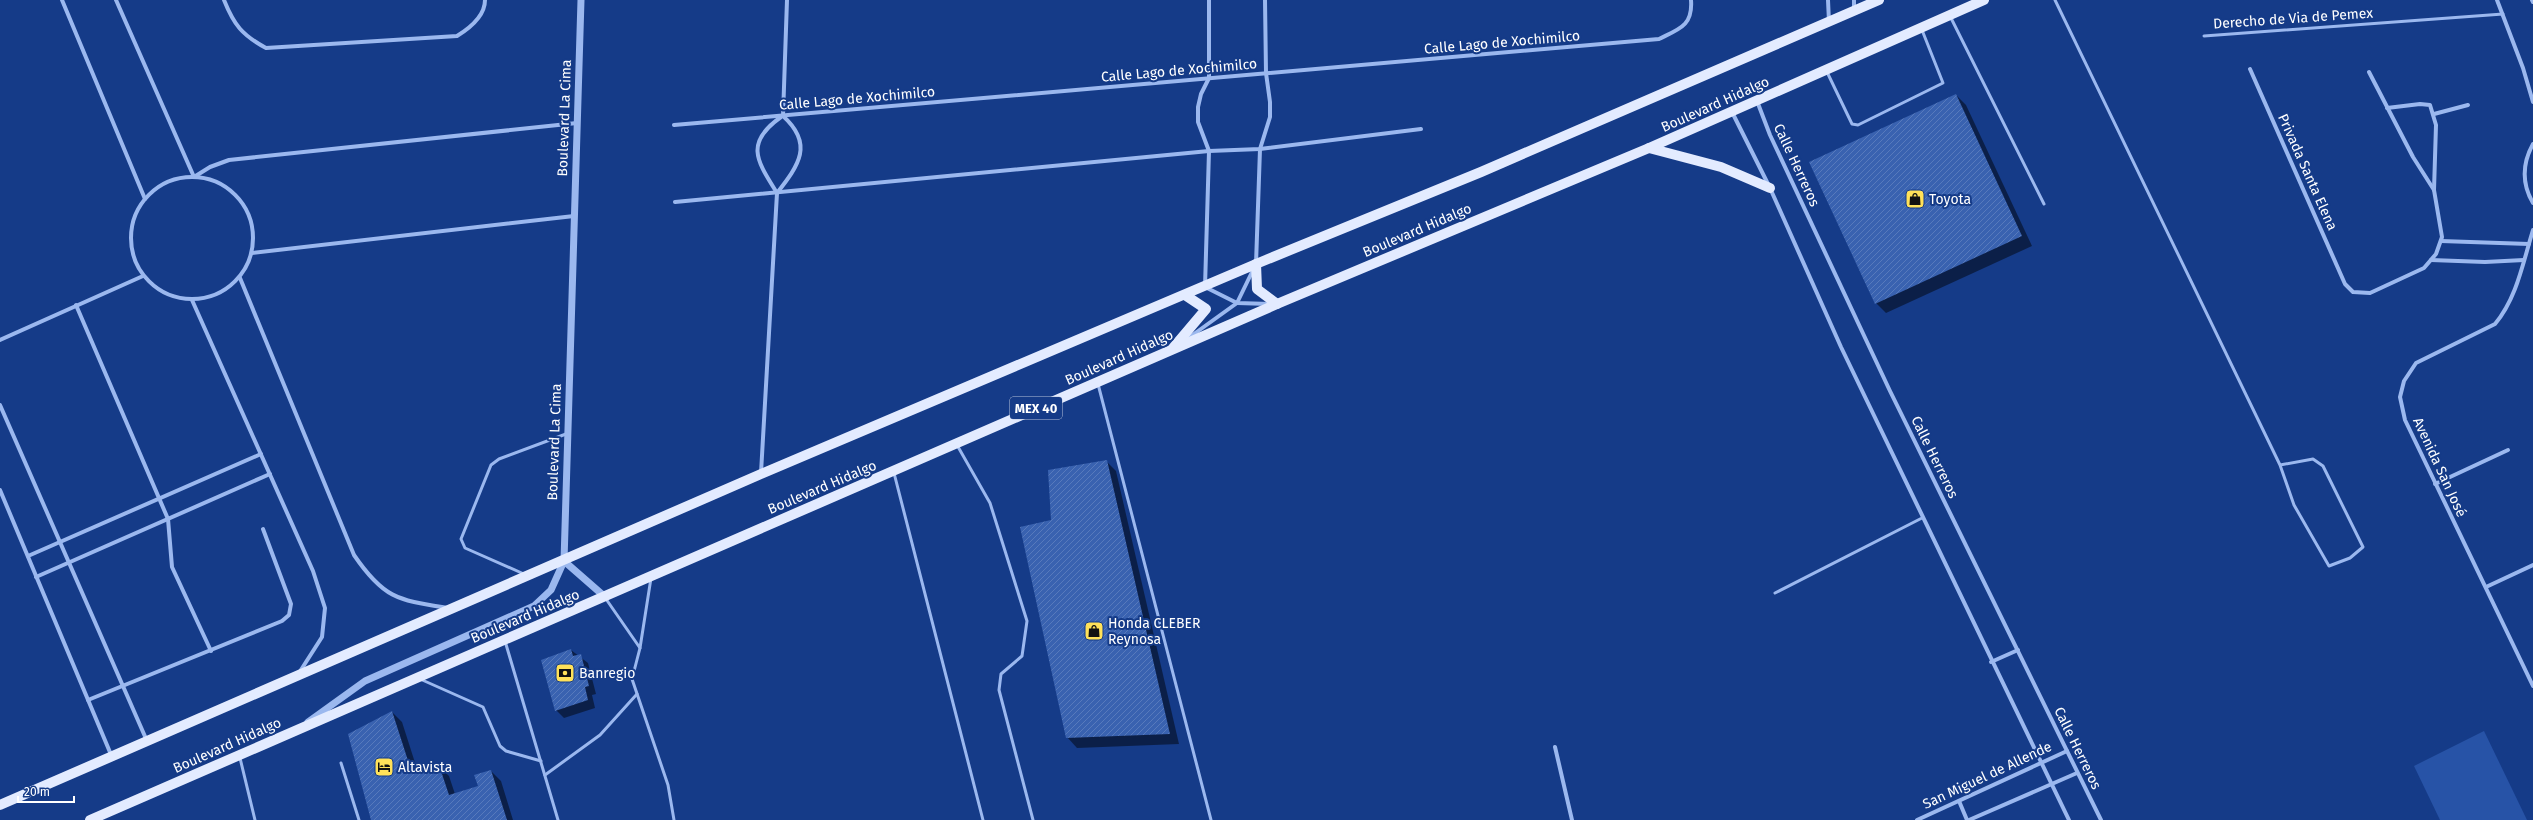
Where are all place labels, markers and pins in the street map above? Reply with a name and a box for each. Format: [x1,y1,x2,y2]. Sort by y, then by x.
shop icon: Toyota [1904,188,1926,210]
place label: Toyota [1929,191,1971,208]
place label: Honda CLEBER Reynosa [1108,615,1201,648]
shop icon: Honda CLEBER Reynosa [1083,620,1105,642]
bank icon: Banregio [554,662,576,684]
place label: Banregio [579,665,635,682]
hotel icon: Altavista [373,756,395,778]
place label: Altavista [398,759,452,776]

